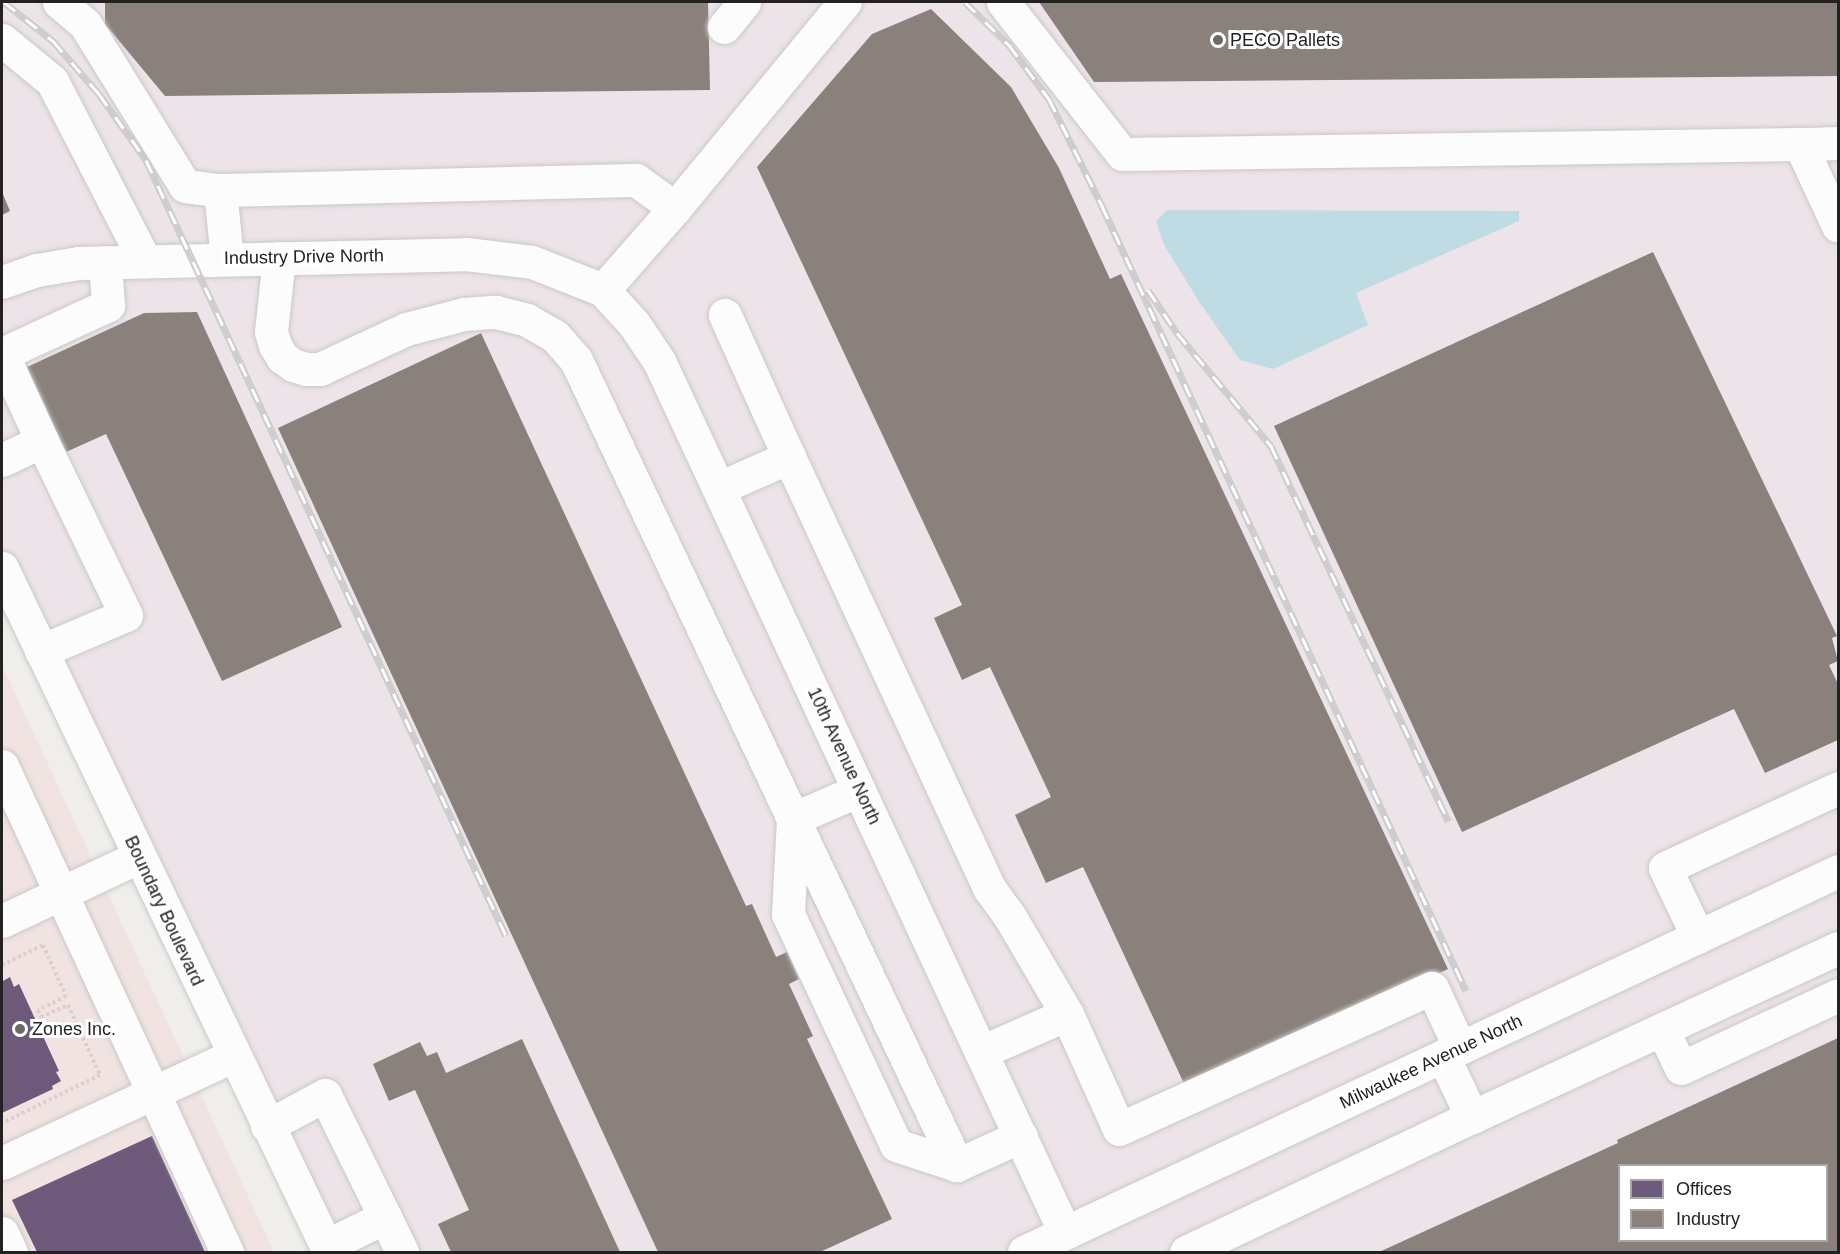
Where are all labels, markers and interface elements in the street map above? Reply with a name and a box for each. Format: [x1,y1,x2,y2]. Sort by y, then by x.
place label: PECO Pallets [1230,29,1340,51]
marker: PECO Pallets [1211,33,1225,47]
street label: Industry Drive North [224,245,384,269]
street label: 10th Avenue North [803,684,885,828]
street label: Boundary Boulevard [120,833,208,989]
street label: Milwaukee Avenue North [1336,1010,1526,1114]
place label: Zones Inc. [32,1018,116,1040]
marker: Zones Inc. [13,1022,27,1036]
legend [1618,1164,1828,1242]
text: Offices [1676,1179,1732,1199]
text: Industry [1676,1209,1740,1229]

